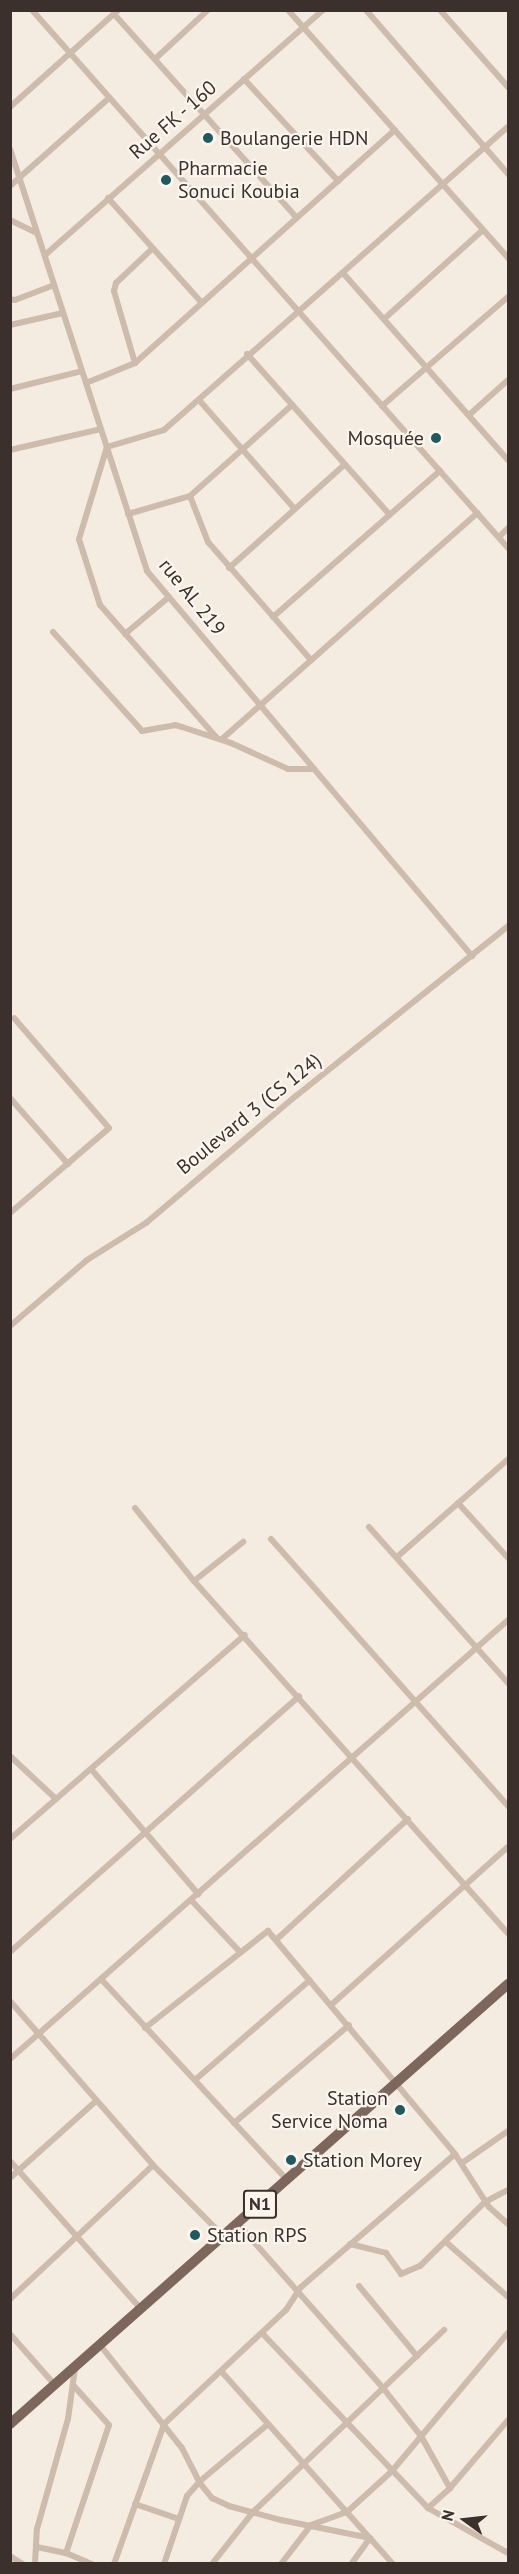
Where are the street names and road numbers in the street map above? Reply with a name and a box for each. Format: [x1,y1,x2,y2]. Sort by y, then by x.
street label: Rue FK - 160 [123,74,223,166]
street label: rue AL 219 [153,553,231,641]
street label: Boulevard 3 (CS 124) [172,1048,326,1180]
road number: N1 [242,2189,278,2219]

